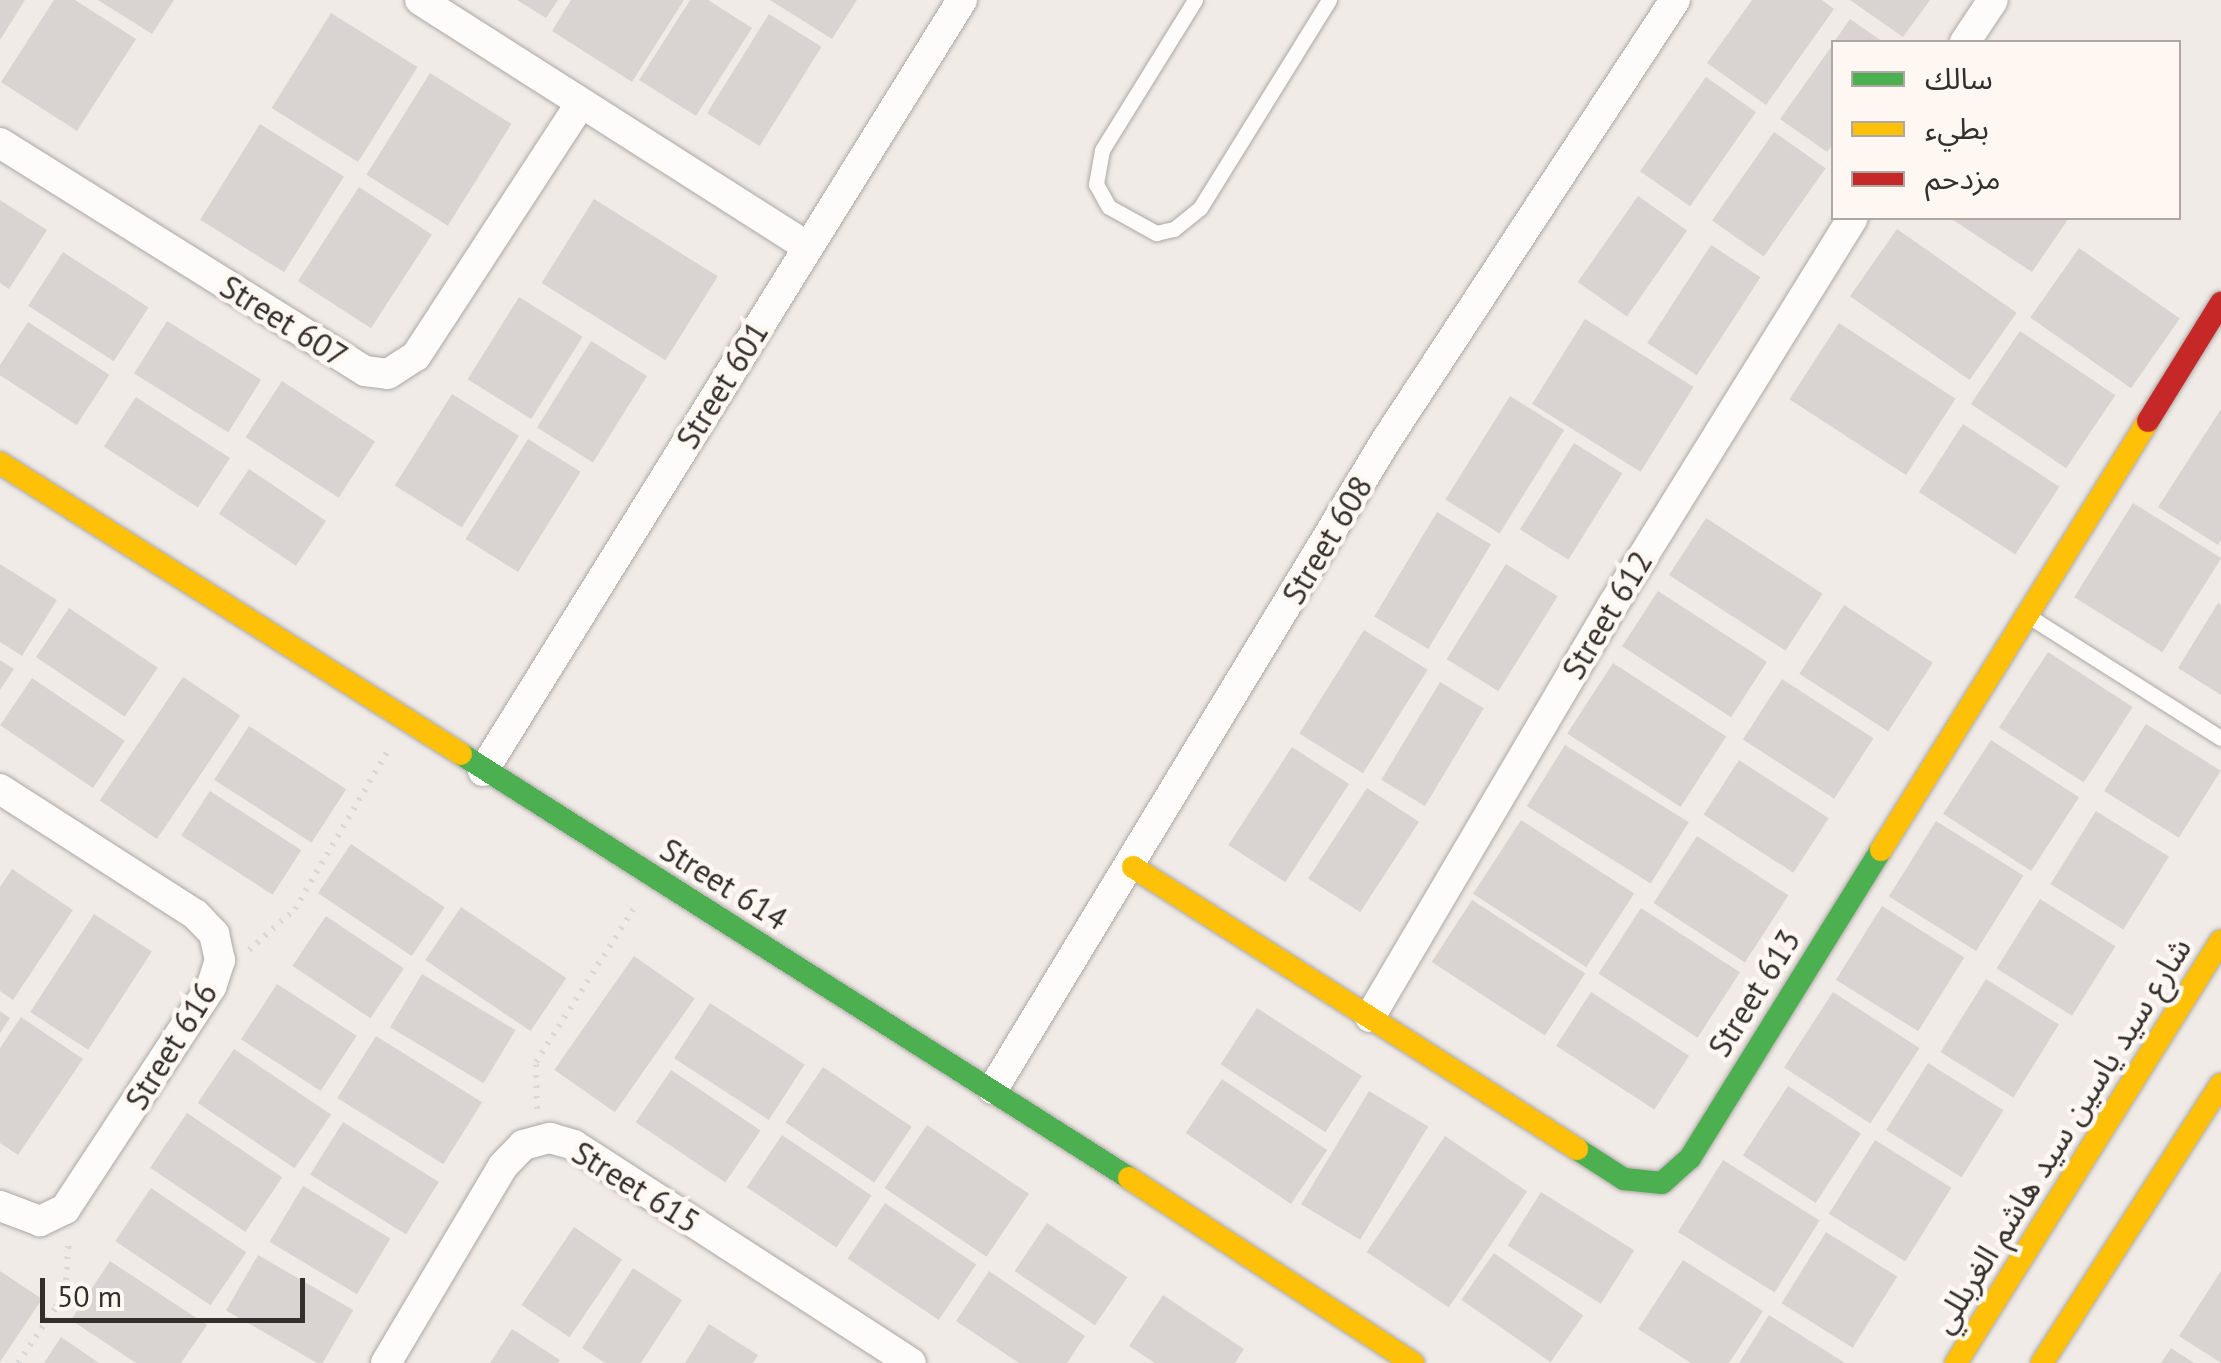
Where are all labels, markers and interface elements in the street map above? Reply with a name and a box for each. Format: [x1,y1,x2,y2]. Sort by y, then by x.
legend [1831,40,2181,220]
text: سالك [1925,58,1993,97]
text: بطيء [1925,108,1989,147]
text: مزدحم [1925,158,2001,197]
street label: Street 607 [213,267,355,375]
street label: Street 601 [668,314,776,456]
street label: Street 608 [1274,469,1380,611]
street label: Street 612 [1554,544,1660,686]
street label: Street 614 [653,830,795,938]
street label: Street 613 [1700,922,1808,1064]
street label: شارع سيد ياسين سيد هاشم الغربللي [1923,930,2199,1340]
street label: Street 616 [117,975,225,1117]
street label: Street 615 [565,1133,707,1241]
scale bar [45,1258,310,1320]
text: 50 m [57,1276,122,1315]

